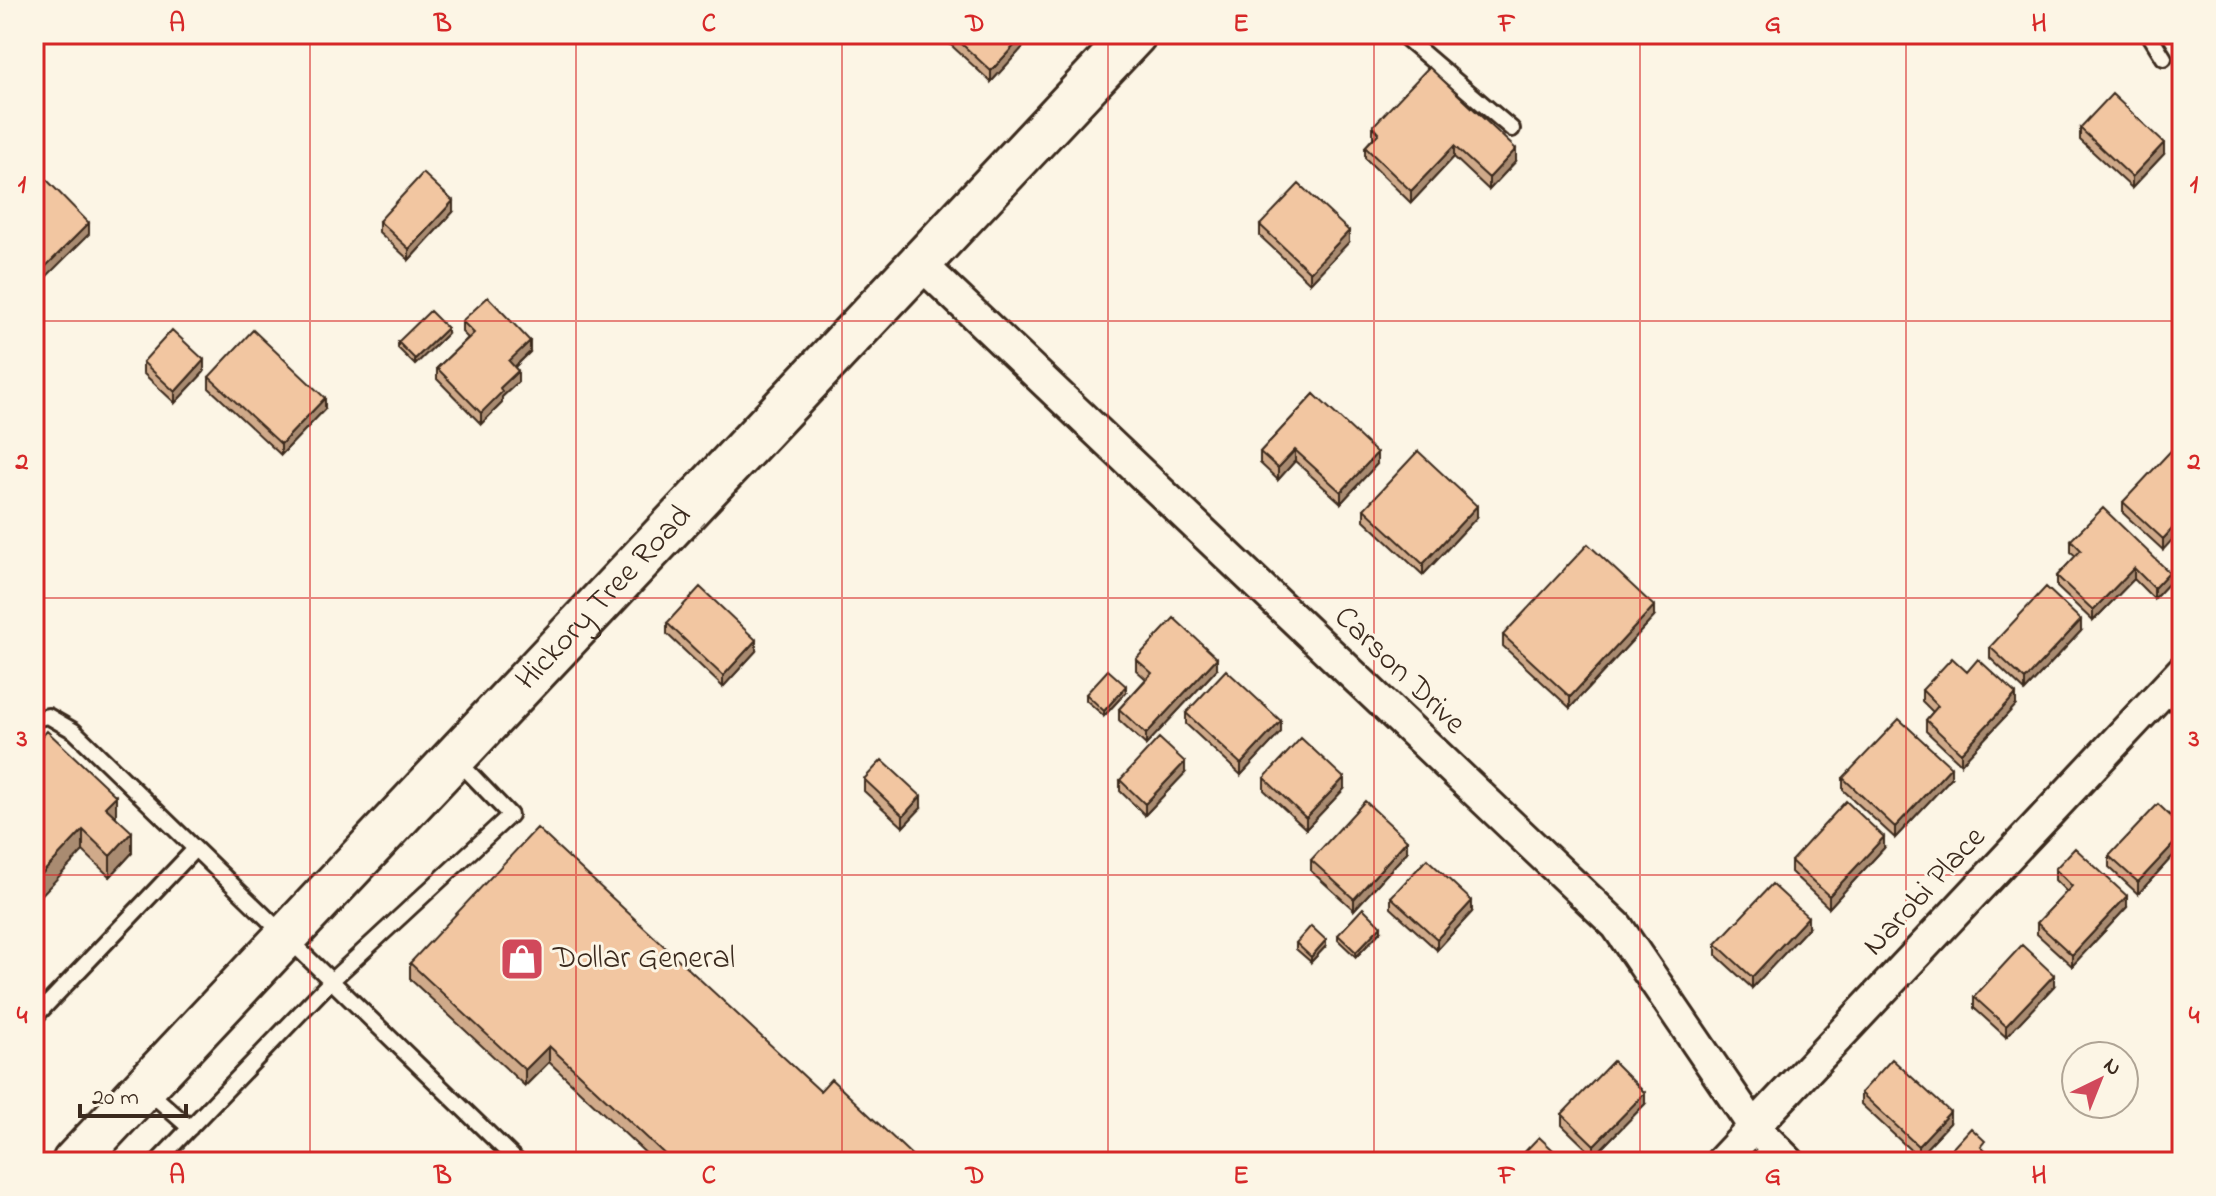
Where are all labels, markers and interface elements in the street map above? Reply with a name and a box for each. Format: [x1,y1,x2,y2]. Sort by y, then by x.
text: A [169,6,185,44]
text: B [433,6,452,44]
text: C [702,6,716,44]
text: D [964,6,985,44]
text: E [1233,6,1249,44]
text: F [1497,6,1516,44]
text: G [1765,6,1781,44]
text: H [2031,6,2047,44]
text: 1 [18,167,27,205]
text: 1 [2190,167,2199,205]
text: 2 [15,444,29,482]
text: 2 [2187,444,2201,482]
street label: Hickory Tree Road [505,495,703,702]
street label: Carson Drive [1322,596,1476,747]
text: 3 [16,721,28,759]
text: 3 [2188,721,2200,759]
street label: Narobi Place [1852,816,1998,968]
shop icon: Dollar General [498,935,546,983]
place label: Dollar General [552,936,735,983]
text: 4 [17,998,28,1036]
text: 4 [2189,998,2200,1036]
north arrow [2060,1040,2140,1120]
text: N [2095,1051,2128,1084]
scale bar [80,1068,186,1118]
text: 20 m [92,1081,139,1116]
text: A [169,1158,185,1196]
text: B [433,1158,452,1196]
text: C [702,1158,716,1196]
text: D [964,1158,985,1196]
text: E [1233,1158,1249,1196]
text: F [1497,1158,1516,1196]
text: G [1765,1158,1781,1196]
text: H [2031,1158,2047,1196]

